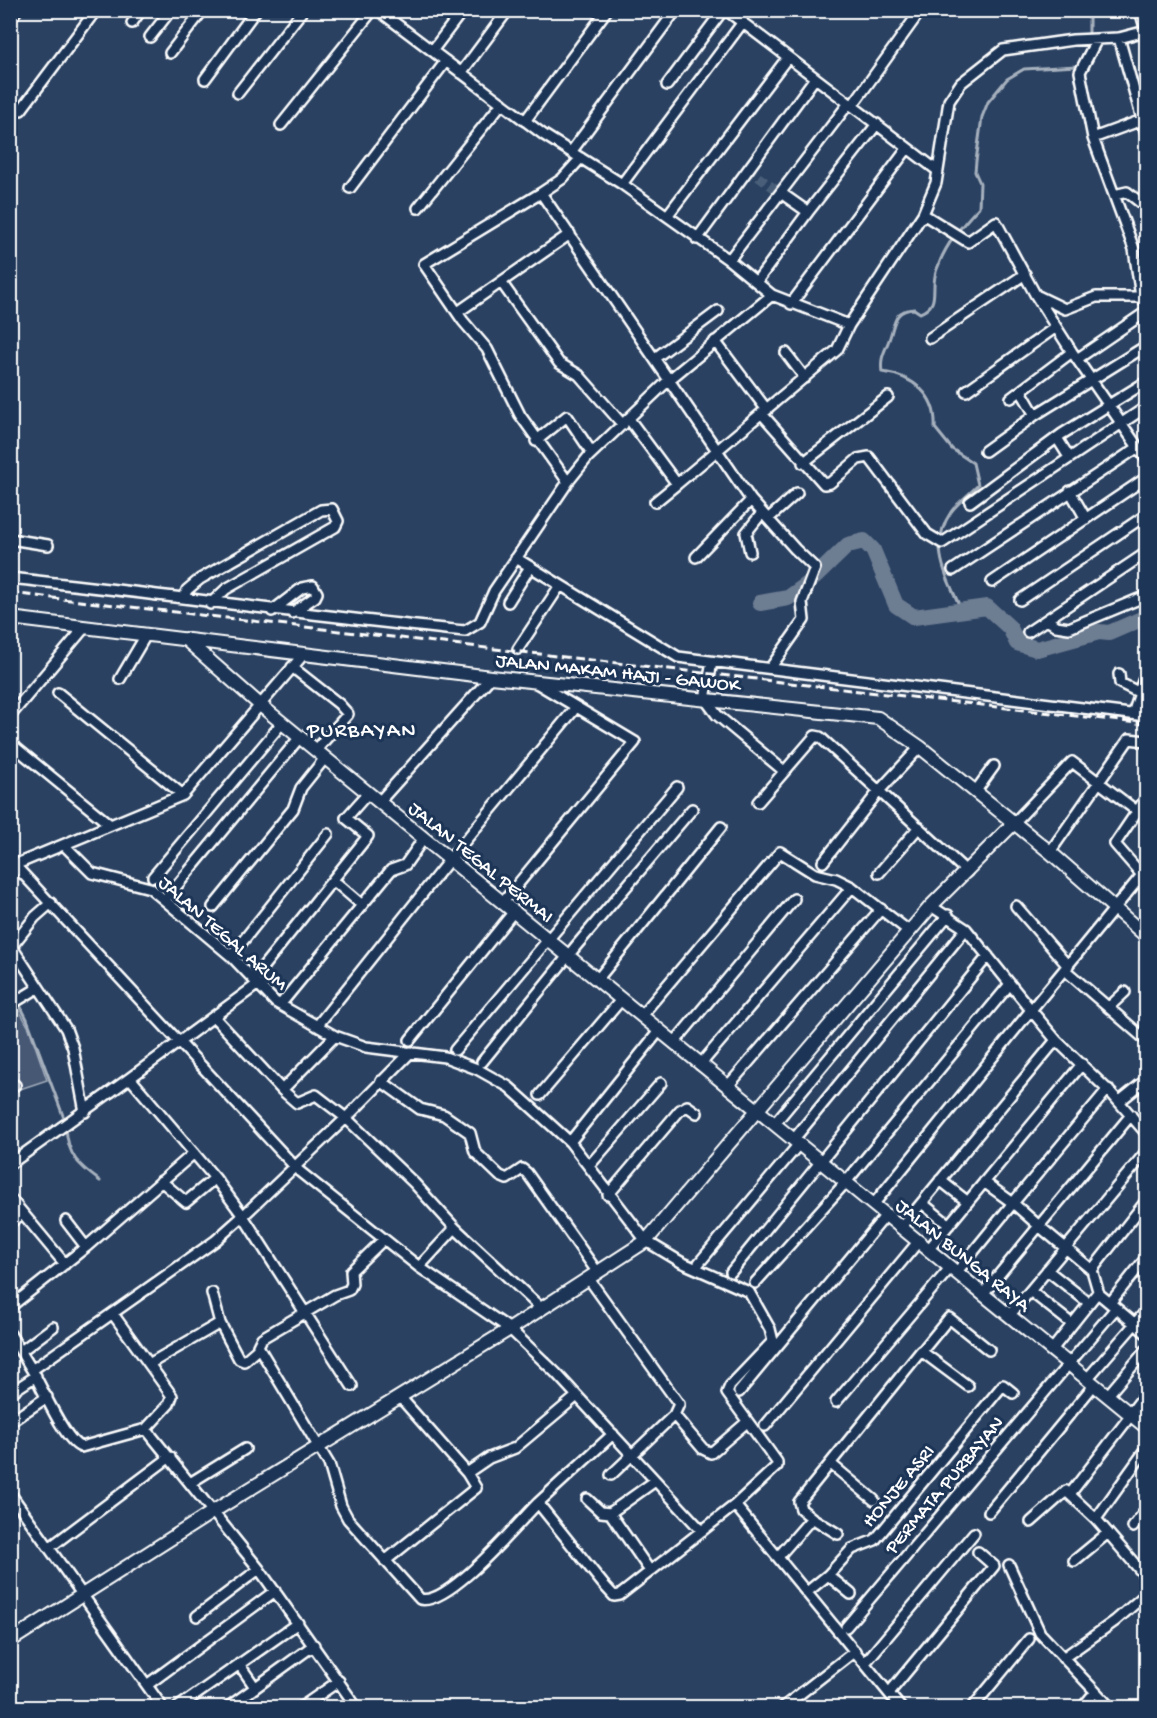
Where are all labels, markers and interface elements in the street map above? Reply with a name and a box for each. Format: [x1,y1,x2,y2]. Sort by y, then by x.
street label: JALAN MAKAM HAJI - GAWOK [494,650,743,699]
district label: PURBAYAN [306,719,417,745]
street label: JALAN TEGAL PERMAI [402,798,557,929]
street label: JALAN TEGAL ARUM [152,872,291,997]
street label: JALAN BUNGA RAYA [890,1195,1035,1319]
street label: PERMATA PURBAYAN [881,1413,1010,1561]
street label: HONJE ASRI [859,1441,941,1533]

